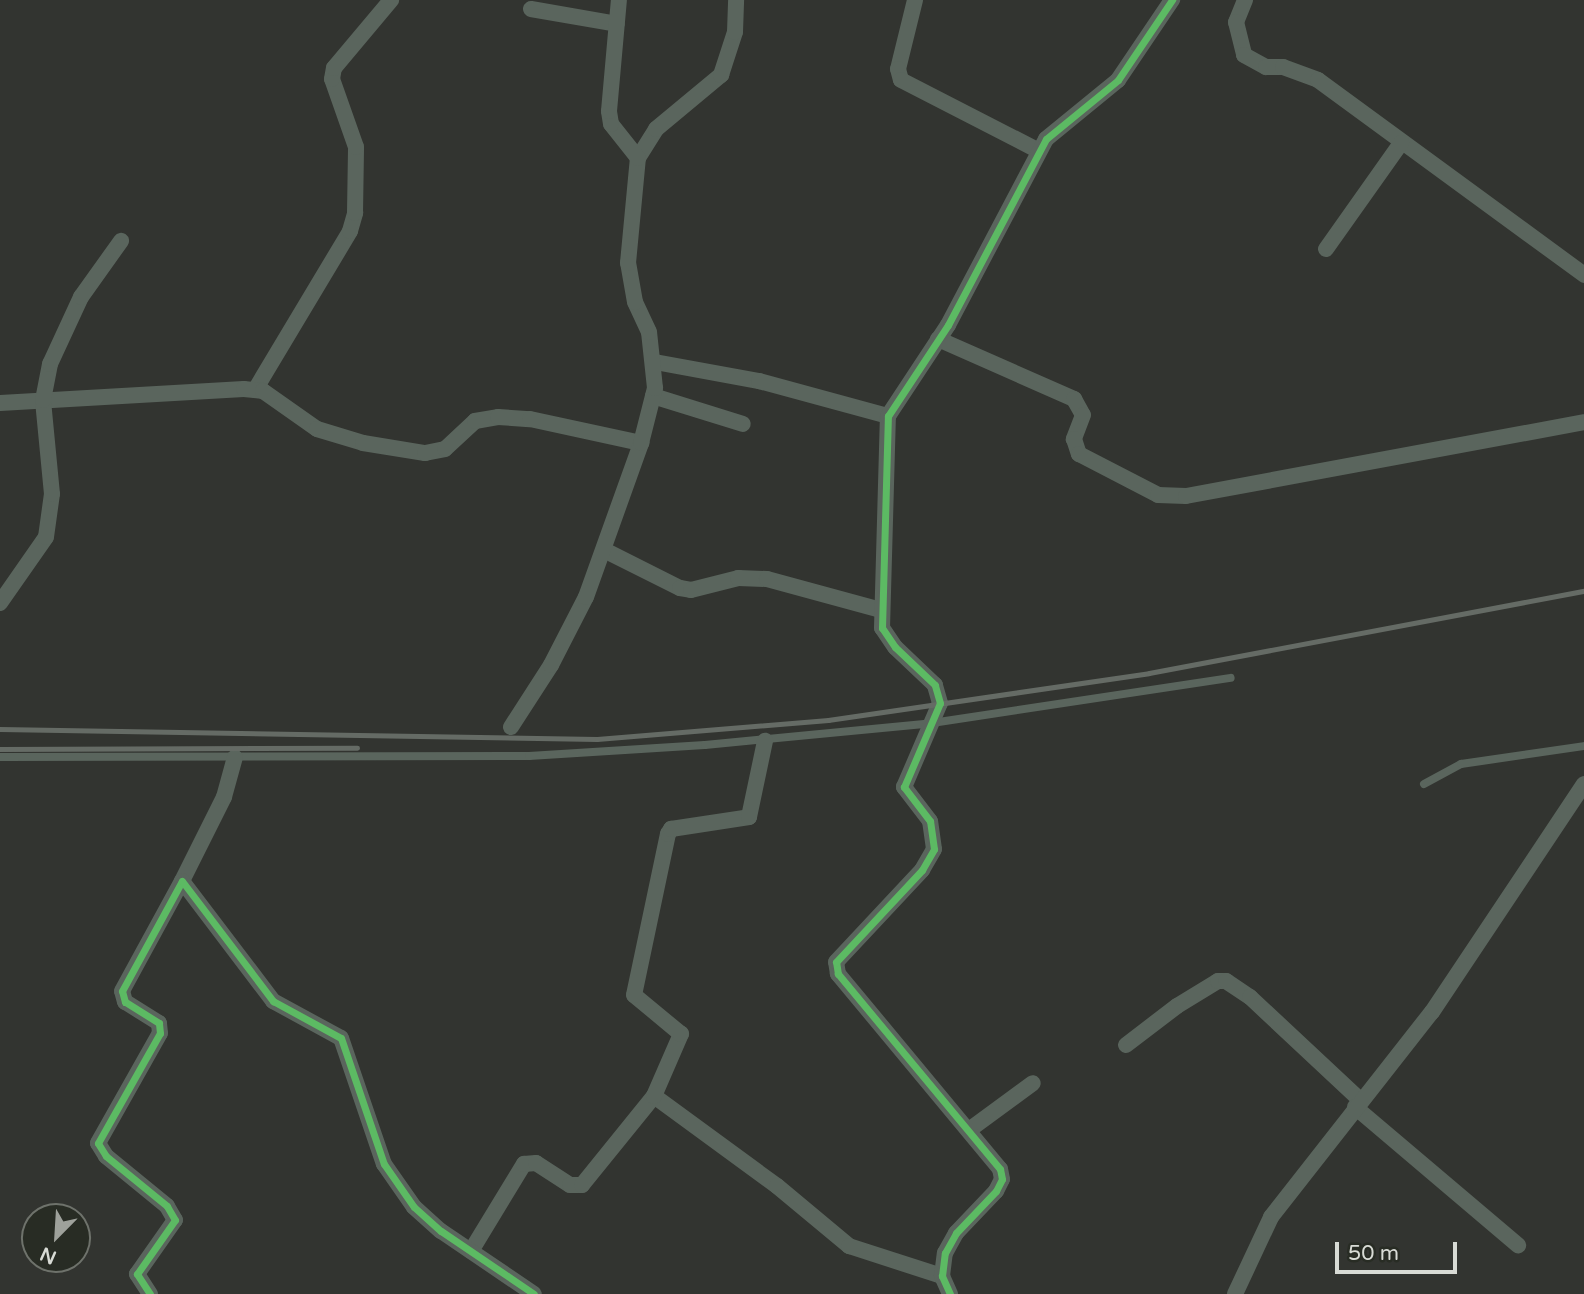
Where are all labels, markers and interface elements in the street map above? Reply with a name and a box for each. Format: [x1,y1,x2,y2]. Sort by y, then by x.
north arrow [21,1203,91,1273]
scale bar [1339,1228,1462,1272]
text: 50 m [1348,1241,1399,1266]
text: N [37,1242,60,1269]

